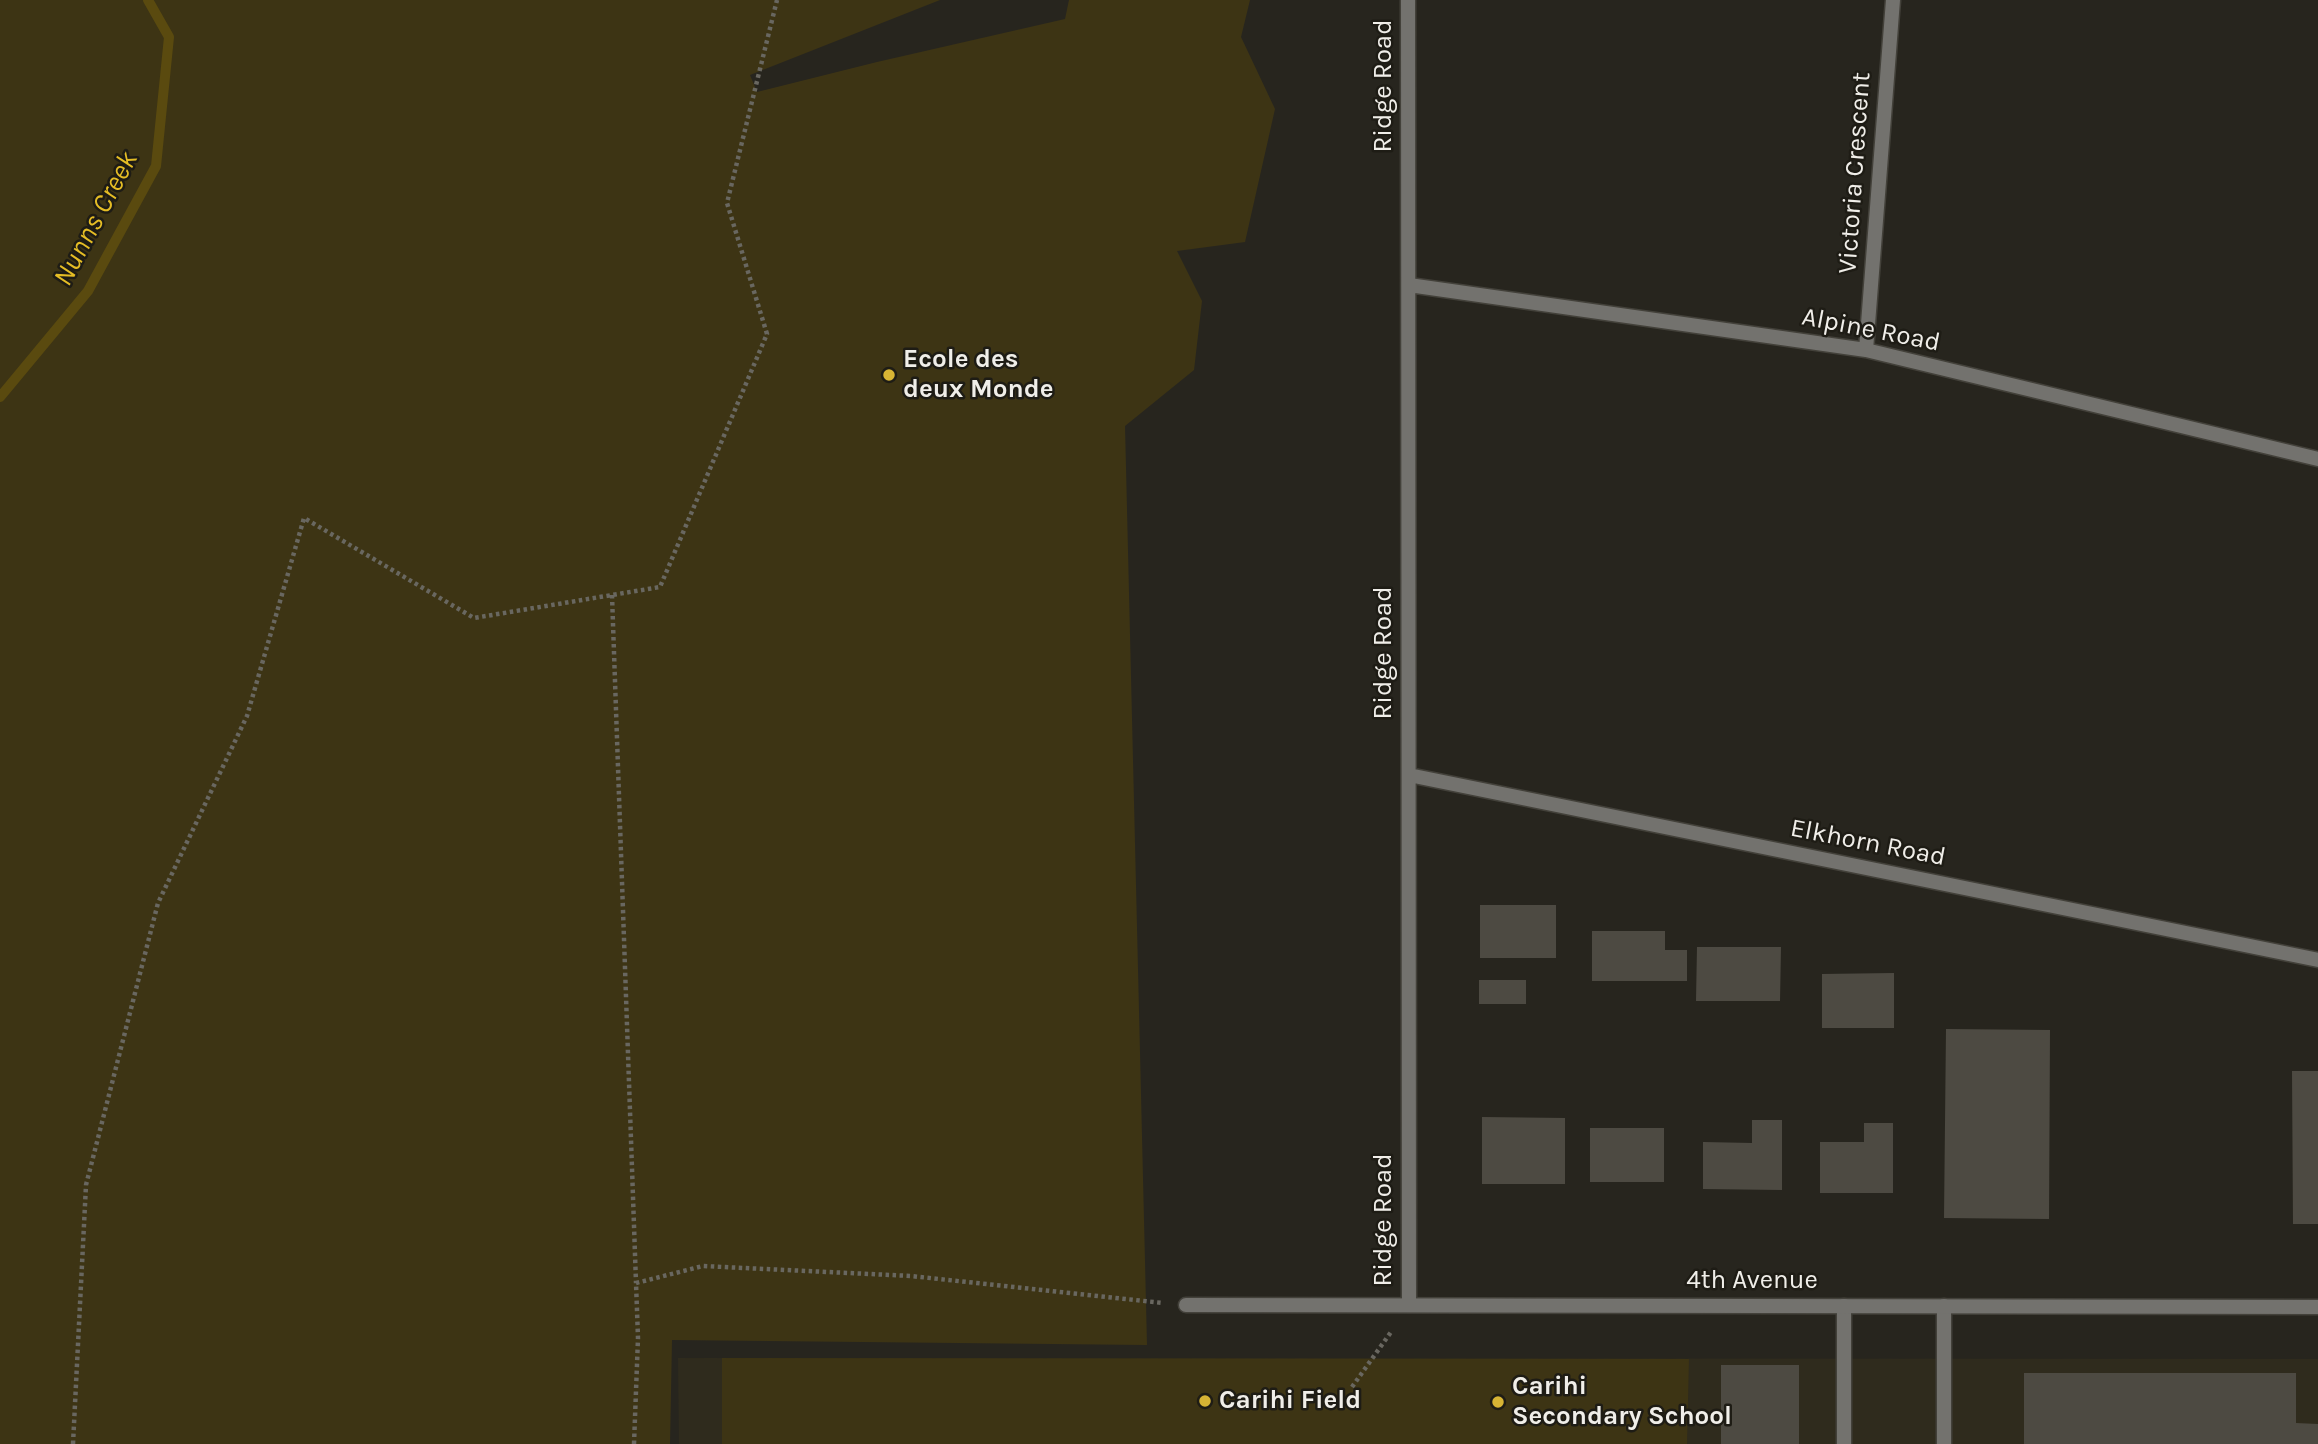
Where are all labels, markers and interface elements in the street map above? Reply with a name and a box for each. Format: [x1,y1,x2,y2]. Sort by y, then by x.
street label: Ridge Road [1368,19,1400,153]
street label: Victoria Crescent [1832,71,1878,275]
water label: Nunns Creek [47,146,145,292]
street label: Alpine Road [1799,301,1943,359]
place label: Ecole des deux Monde [903,344,1053,406]
marker: Ecole des deux Monde [881,367,897,383]
street label: Ridge Road [1368,586,1400,720]
street label: Elkhorn Road [1788,813,1948,873]
street label: Ridge Road [1368,1153,1400,1287]
street label: 4th Avenue [1686,1265,1818,1297]
place label: Carihi Secondary School [1512,1371,1732,1432]
place label: Carihi Field [1219,1385,1361,1417]
marker: Carihi Field [1197,1393,1213,1409]
marker: Carihi Secondary School [1490,1394,1506,1410]

